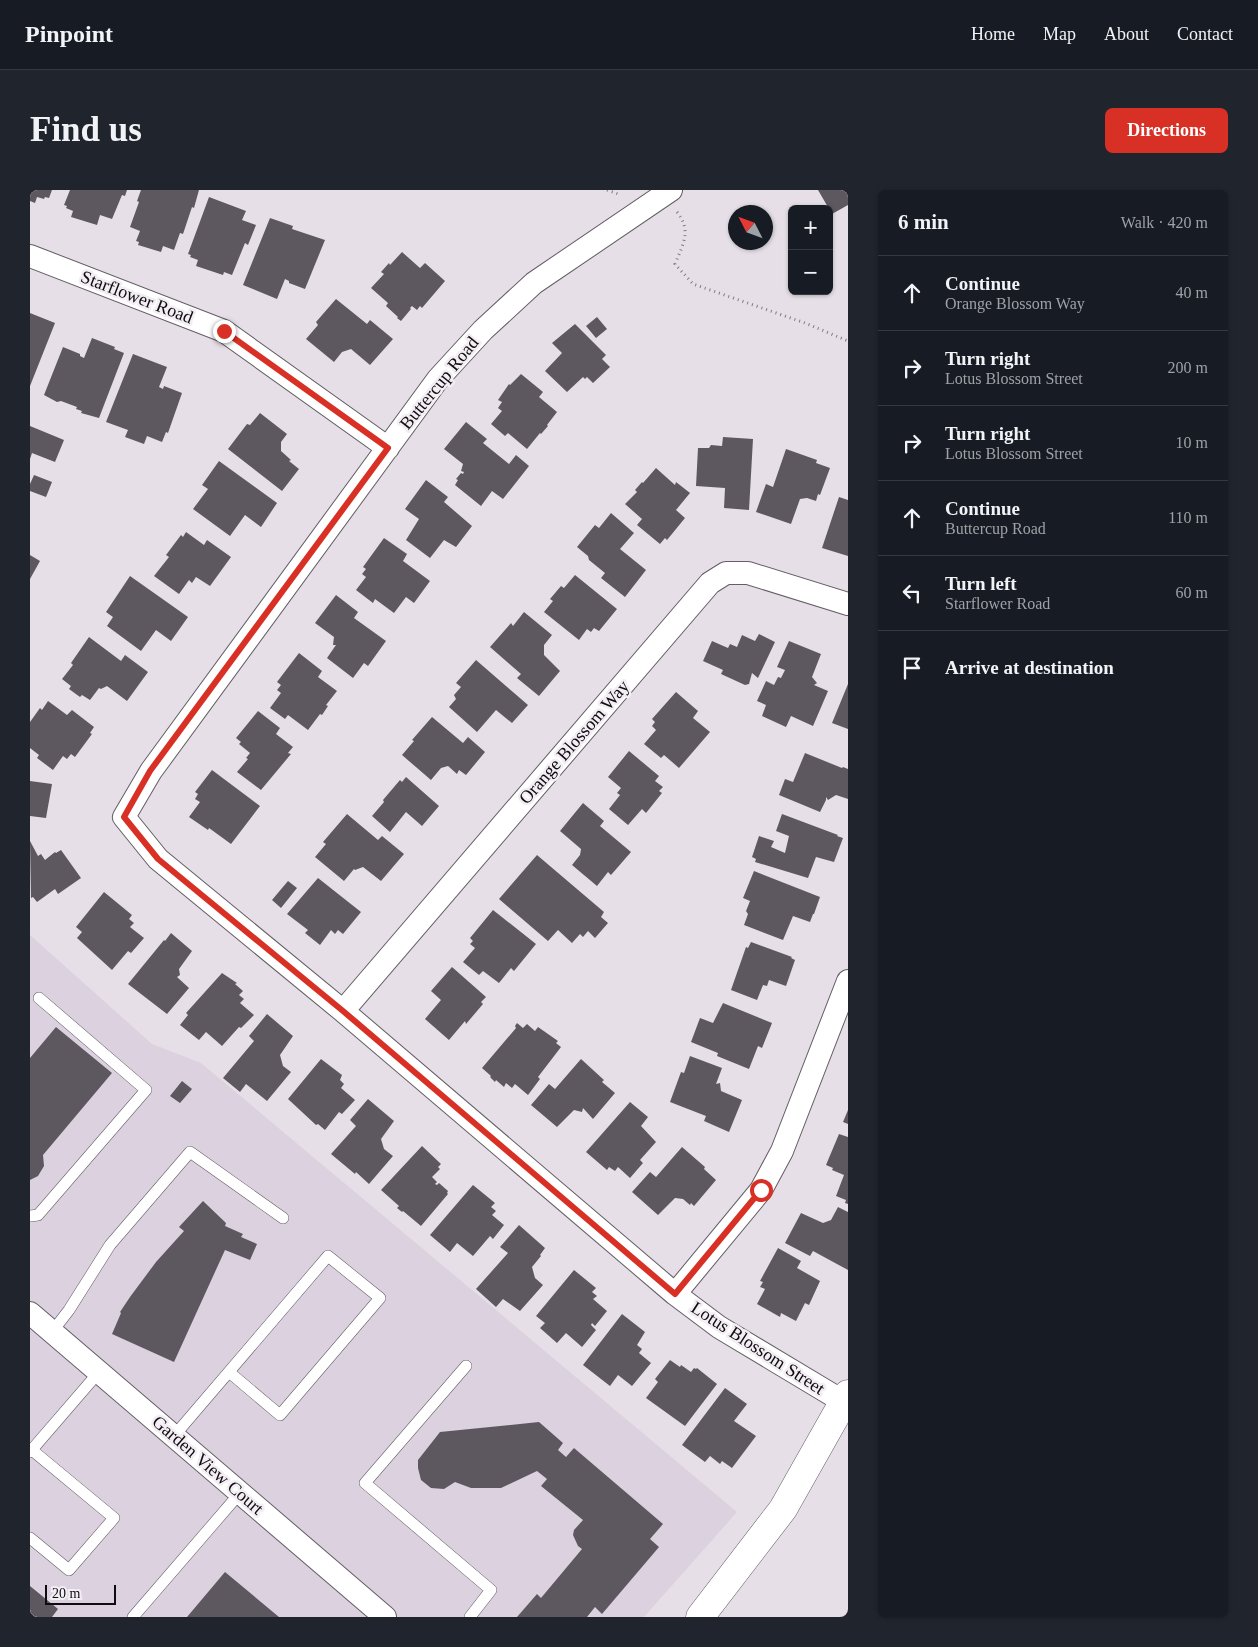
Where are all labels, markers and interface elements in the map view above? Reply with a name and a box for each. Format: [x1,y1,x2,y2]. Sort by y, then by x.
text: Pinpoint [25,21,113,47]
text: Home [971,24,1015,44]
text: Map [1043,24,1076,44]
text: About [1104,24,1149,44]
text: Contact [1177,24,1233,44]
button: Directions [1105,108,1228,153]
text: Find us [30,110,142,149]
north arrow [728,205,773,250]
map controls [788,205,833,295]
button: + [788,205,833,250]
text: 6 min [898,210,949,234]
text: Walk · 420 m [1121,214,1208,231]
button: − [788,250,833,295]
street label: Starflower Road [78,266,196,328]
text: Continue [945,273,1020,294]
icon: ahead [898,279,926,307]
text: 40 m [1176,284,1208,301]
text: Orange Blossom Way [945,295,1085,312]
route end [213,320,236,343]
street label: Buttercup Road [396,333,482,433]
text: Turn right [945,348,1030,369]
icon: right [898,354,926,382]
text: 200 m [1168,359,1208,376]
text: Lotus Blossom Street [945,370,1083,387]
text: Turn right [945,423,1030,444]
icon: right [898,429,926,457]
text: 10 m [1176,434,1208,451]
text: Lotus Blossom Street [945,445,1083,462]
text: Continue [945,498,1020,519]
icon: ahead [898,504,926,532]
text: 110 m [1168,509,1208,526]
text: Buttercup Road [945,520,1046,537]
text: Turn left [945,573,1017,594]
icon: left [898,579,926,607]
text: 60 m [1176,584,1208,601]
text: Starflower Road [945,595,1050,612]
icon: arrive [898,654,926,682]
text: Arrive at destination [945,657,1114,678]
street label: Orange Blossom Way [515,676,633,808]
route start [750,1179,773,1202]
street label: Lotus Blossom Street [688,1297,828,1399]
street label: Garden View Court [148,1411,268,1519]
scale bar [45,1582,116,1605]
text: 20 m [52,1586,80,1601]

